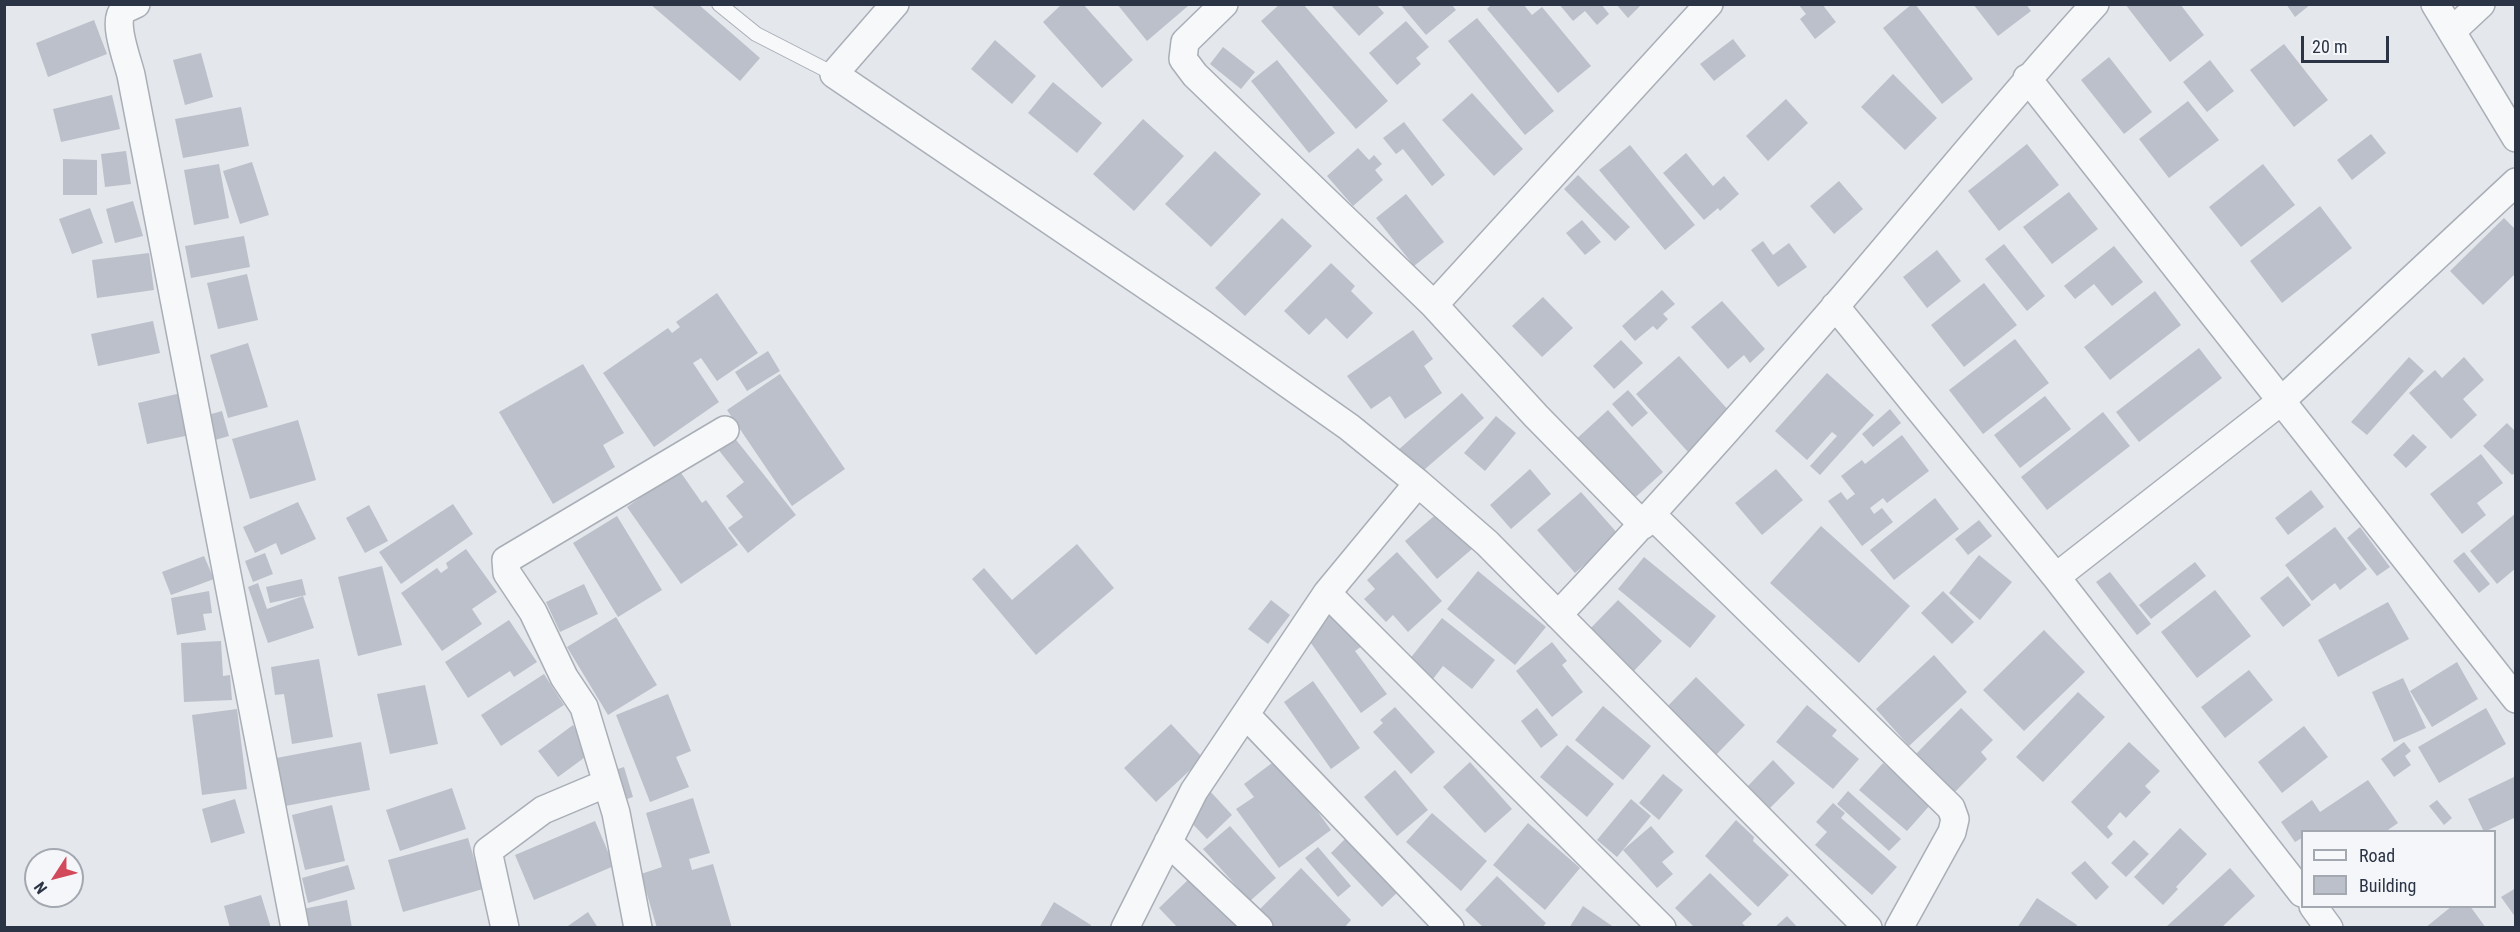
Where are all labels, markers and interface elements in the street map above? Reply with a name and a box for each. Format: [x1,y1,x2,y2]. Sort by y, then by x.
scale bar [2304,24,2392,62]
text: 20 m [2312,36,2347,57]
legend [2301,830,2496,908]
text: Road [2359,845,2395,866]
north arrow [24,848,84,908]
text: Building [2359,875,2416,896]
text: N [30,878,51,897]

